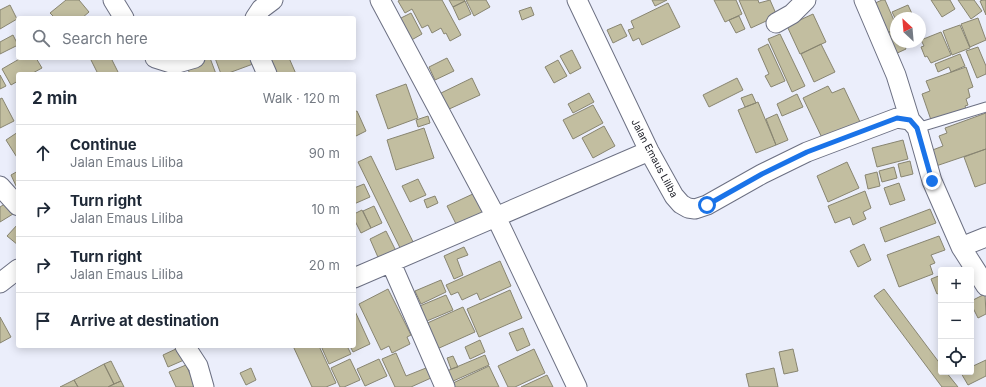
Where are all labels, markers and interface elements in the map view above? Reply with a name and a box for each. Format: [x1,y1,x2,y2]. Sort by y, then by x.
north arrow [890,12,926,48]
search box [16,16,356,60]
icon: search [30,27,52,49]
text: Search here [62,29,148,48]
text: 2 min [32,88,77,108]
text: Walk · 120 m [263,90,340,106]
street label: Jalan Emaus Liliba [629,117,681,199]
text: Continue [70,135,137,154]
icon: ahead [32,142,54,164]
text: 90 m [309,145,340,161]
text: Jalan Emaus Liliba [70,154,183,170]
route end [923,172,941,190]
text: Turn right [70,191,142,210]
route start [698,196,716,214]
icon: right [32,198,54,220]
text: 10 m [311,201,340,217]
text: Jalan Emaus Liliba [70,210,183,226]
text: Turn right [70,247,142,266]
icon: right [32,254,54,276]
text: 20 m [309,257,340,273]
text: Jalan Emaus Liliba [70,266,183,282]
map controls [938,267,974,375]
button: + [938,267,974,303]
button: − [938,303,974,339]
icon: arrive [32,310,54,332]
text: Arrive at destination [70,311,219,330]
button: locate [938,339,974,375]

